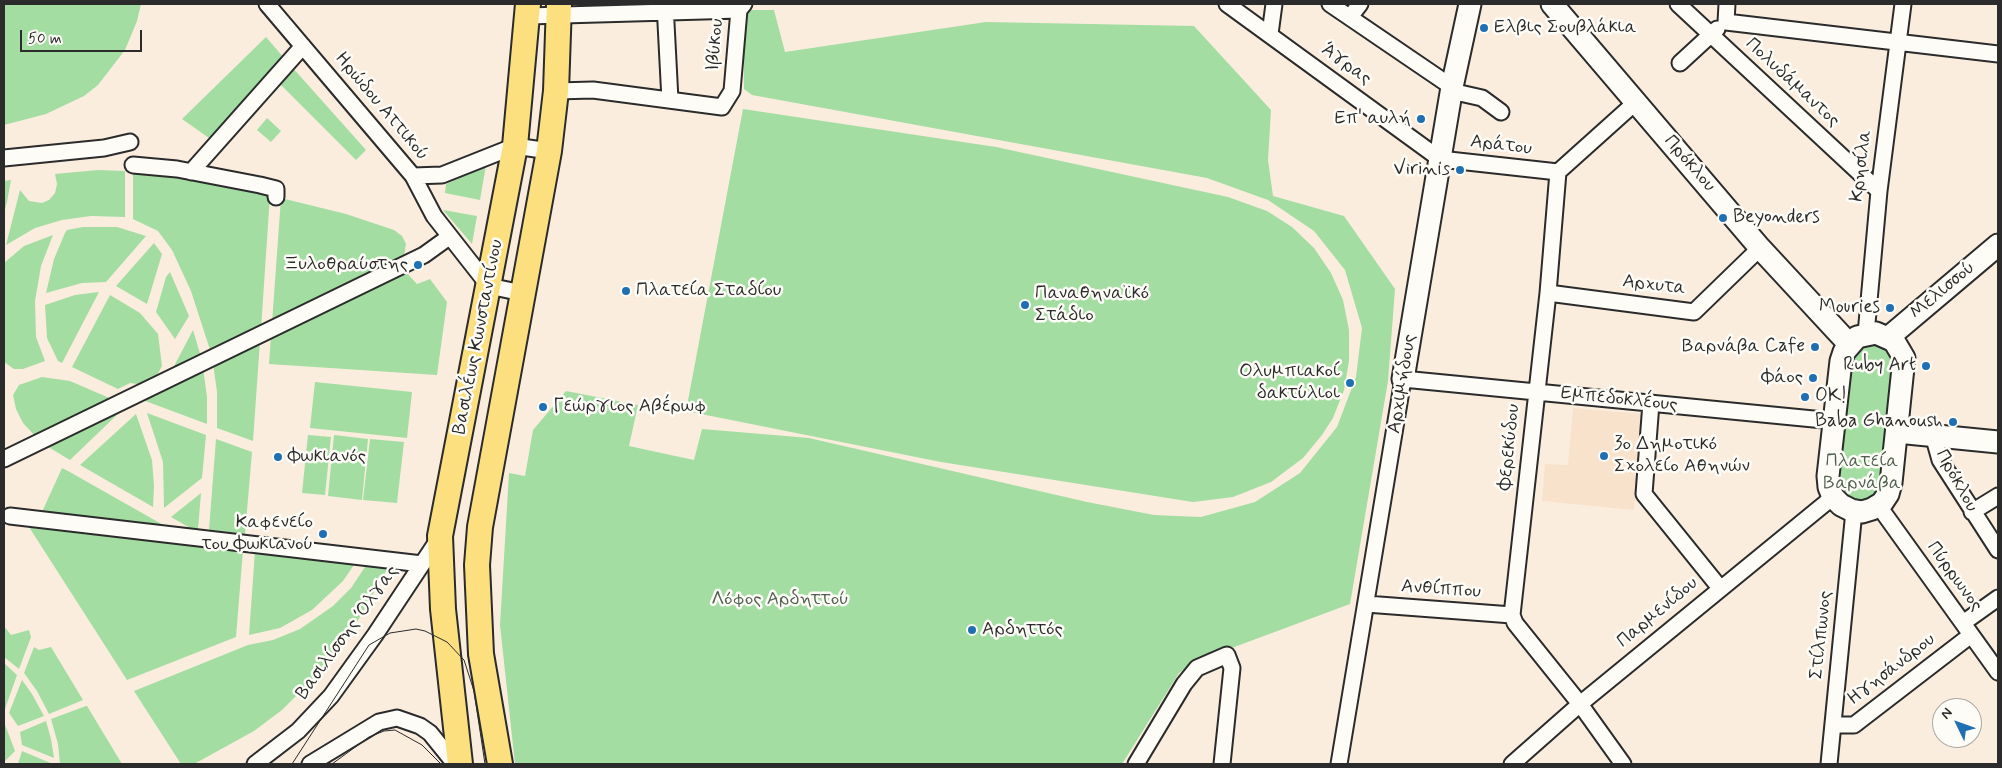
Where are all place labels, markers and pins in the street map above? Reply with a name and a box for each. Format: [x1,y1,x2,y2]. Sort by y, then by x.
place label: Ελβις Σουβλάκια [1494,17,1637,39]
marker: Ελβις Σουβλάκια [1478,22,1490,34]
place label: Επ' αυλή [1334,108,1411,130]
marker: Επ' αυλή [1415,113,1427,125]
place label: Virinis [1393,159,1450,181]
marker: Virinis [1454,164,1466,176]
place label: Beyonders [1733,207,1820,229]
marker: Beyonders [1717,212,1729,224]
place label: Ξυλοθραύστης [284,254,408,276]
marker: Ξυλοθραύστης [412,259,424,271]
place label: Πλατεία Σταδίου [636,280,781,302]
place label: Παναθηναϊκό Στάδιο [1035,283,1149,327]
marker: Πλατεία Σταδίου [620,285,632,297]
place label: Mouries [1819,297,1880,319]
marker: Παναθηναϊκό Στάδιο [1019,299,1031,311]
marker: Mouries [1884,302,1896,314]
place label: Βαρνάβα Cafe [1682,336,1805,358]
marker: Βαρνάβα Cafe [1809,341,1821,353]
place label: Ruby Art [1843,355,1916,377]
marker: Ruby Art [1920,360,1932,372]
place label: Ολυμπιακοί δακτύλιοι [1239,361,1340,405]
place label: Φάος [1761,367,1803,389]
marker: Φάος [1807,372,1819,384]
marker: Ολυμπιακοί δακτύλιοι [1344,377,1356,389]
place label: OK! [1815,386,1847,408]
marker: OK! [1799,391,1811,403]
place label: Γεώργιος Αβέρωφ [553,396,706,418]
marker: Γεώργιος Αβέρωφ [537,401,549,413]
place label: Baba Ghanoush [1815,411,1943,433]
marker: Baba Ghanoush [1947,416,1959,428]
place label: 3ο Δημοτικό Σχολείο Αθηνών [1614,434,1750,478]
place label: Φωκιανός [288,446,366,468]
marker: 3ο Δημοτικό Σχολείο Αθηνών [1598,450,1610,462]
marker: Φωκιανός [272,451,284,463]
place label: Καφενείο του Φωκιανού [202,512,313,556]
marker: Καφενείο του Φωκιανού [317,528,329,540]
place label: Αρδηττός [982,619,1063,641]
marker: Αρδηττός [966,624,978,636]

